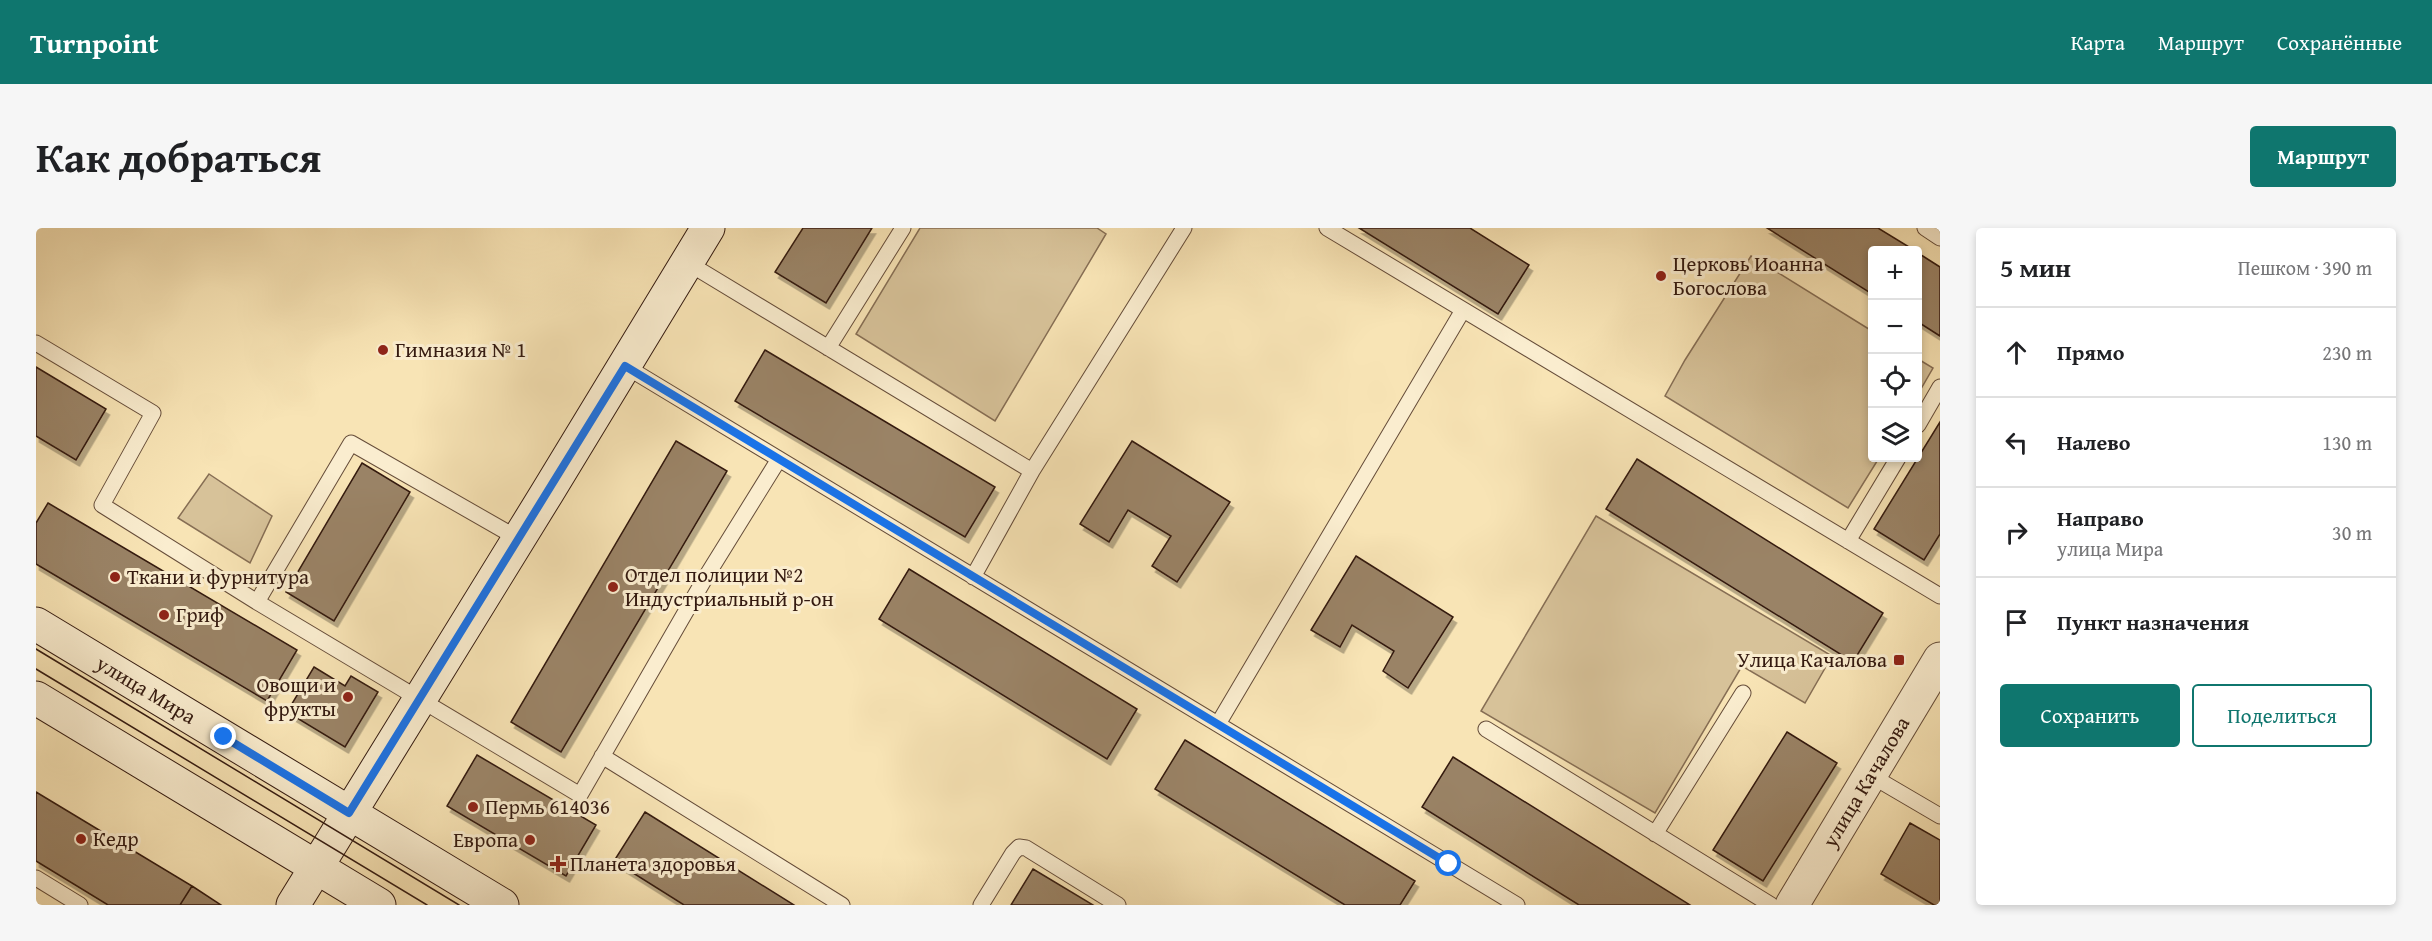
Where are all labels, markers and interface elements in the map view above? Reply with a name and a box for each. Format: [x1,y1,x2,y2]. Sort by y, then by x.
text: Turnpoint [30,22,159,63]
text: Карта [2071,27,2125,58]
text: Маршрут [2158,27,2244,58]
text: Сохранённые [2277,27,2402,58]
text: Как добраться [36,126,321,187]
button: Маршрут [2250,126,2396,187]
map controls [1868,246,1922,462]
button: + [1868,246,1922,300]
place label: Церковь Иоанна Богослова [1673,248,1823,303]
text: 5 мин [2000,248,2071,287]
text: Пешком · 390 m [2238,253,2372,282]
marker: Церковь Иоанна Богослова [1654,269,1668,283]
button: − [1868,300,1922,354]
place label: Гимназия № 1 [395,334,526,365]
icon: ahead [2000,336,2033,369]
text: Прямо [2057,336,2124,368]
text: 230 m [2322,338,2372,367]
marker: Гимназия № 1 [376,343,390,357]
button: locate [1868,354,1922,408]
button: layers [1868,408,1922,462]
icon: left [2000,426,2033,459]
text: Налево [2057,426,2130,458]
text: 130 m [2322,428,2372,457]
text: Направо [2057,502,2144,534]
icon: right [2000,516,2033,549]
text: 30 m [2332,518,2372,547]
text: улица Мира [2057,534,2163,563]
place label: Отдел полиции №2 Индустриальный р-он [625,559,834,614]
place label: Ткани и фурнитура [127,561,309,592]
marker: Ткани и фурнитура [108,570,122,584]
marker: Отдел полиции №2 Индустриальный р-он [606,580,620,594]
place label: Гриф [176,599,224,630]
icon: arrive [2000,606,2033,639]
text: Пункт назначения [2057,606,2249,638]
marker: Гриф [157,608,171,622]
place label: Улица Качалова [1737,644,1887,675]
street label: улица Мира [90,647,202,732]
marker: Улица Качалова [1892,653,1906,667]
place label: Овощи и фрукты [256,669,336,724]
button: Сохранить [2000,684,2180,747]
button: Поделиться [2192,684,2372,747]
marker: Овощи и фрукты [341,690,355,704]
street label: улица Качалова [1814,710,1917,854]
route end [210,723,236,749]
place label: Пермь 614036 [485,791,610,822]
marker: Пермь 614036 [466,800,480,814]
place label: Кедр [93,823,139,854]
place label: Европа [453,824,518,855]
marker: Кедр [74,832,88,846]
marker: Европа [523,833,537,847]
place label: Планета здоровья [570,848,736,879]
route start [1435,850,1461,876]
marker: Планета здоровья [551,857,565,871]

